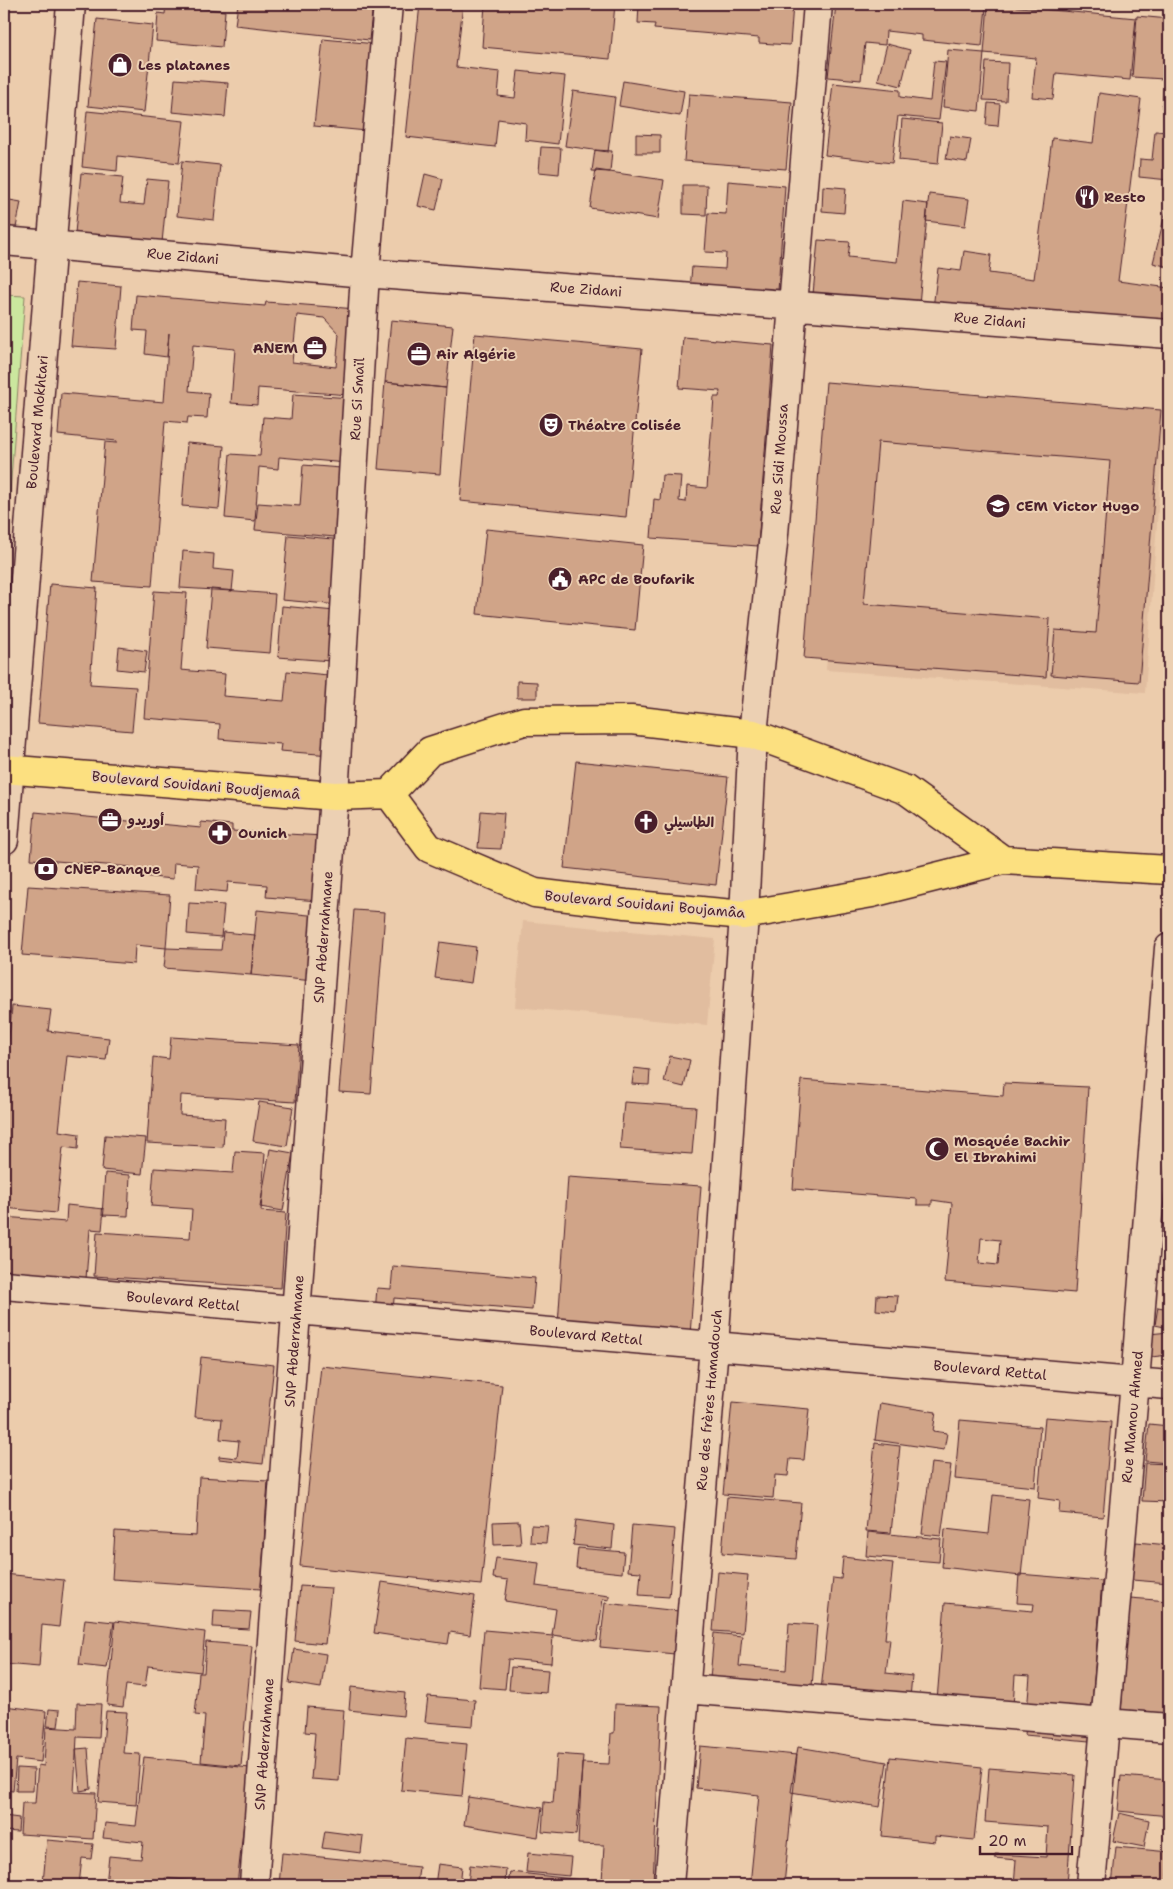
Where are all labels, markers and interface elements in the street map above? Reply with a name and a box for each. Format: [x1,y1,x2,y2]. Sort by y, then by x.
shop icon: Les platanes [107,52,133,78]
place label: Les platanes [138,56,230,74]
restaurant icon: Resto [1074,184,1100,210]
place label: Resto [1104,188,1146,206]
street label: Rue Zidani [146,244,220,268]
street label: Rue Zidani [549,278,623,300]
street label: Rue Zidani [953,308,1027,332]
office icon: ANEM [302,335,328,361]
place label: ANEM [253,339,299,357]
office icon: Air Algérie [406,341,432,367]
place label: Air Algérie [436,345,516,363]
street label: Boulevard Mokhtari [22,354,52,490]
street label: Rue Si Smaïl [346,356,368,441]
street label: Rue Sidi Moussa [766,403,792,515]
theatre icon: Théatre Colisée [538,412,564,438]
place label: Théatre Colisée [568,416,681,434]
school or university icon: CEM Victor Hugo [985,493,1011,519]
place label: CEM Victor Hugo [1016,497,1139,515]
public building icon: APC de Boufarik [547,566,573,592]
place label: APC de Boufarik [578,570,695,588]
street label: Boulevard Souidani Boudjemaâ [91,767,301,803]
office icon: أوريدو [97,807,123,833]
church icon: الطاسيلي [633,809,659,835]
place label: أوريدو [127,811,164,829]
place label: الطاسيلي [664,813,714,835]
pharmacy icon: Ounich [207,820,233,846]
place label: Ounich [238,824,287,842]
bank icon: CNEP-Banque [33,856,59,882]
place label: CNEP-Banque [64,860,160,878]
street label: SNP Abderrahmane [309,870,337,1004]
street label: Boulevard Souidani Boujamâa [544,886,746,922]
place label: Mosquée Bachir El Ibrahimi [954,1132,1071,1166]
mosque icon: Mosquée Bachir El Ibrahimi [924,1136,950,1162]
street label: SNP Abderrahmane [280,1274,308,1408]
street label: Boulevard Rettal [126,1287,241,1315]
street label: Rue des frères Hamadouch [692,1309,726,1491]
street label: Boulevard Rettal [529,1321,644,1349]
street label: Rue Mamou Ahmed [1117,1350,1147,1484]
street label: Boulevard Rettal [933,1356,1048,1384]
street label: SNP Abderrahmane [250,1677,278,1811]
scale bar [980,1824,1073,1856]
text: 20 m [988,1831,1027,1851]

